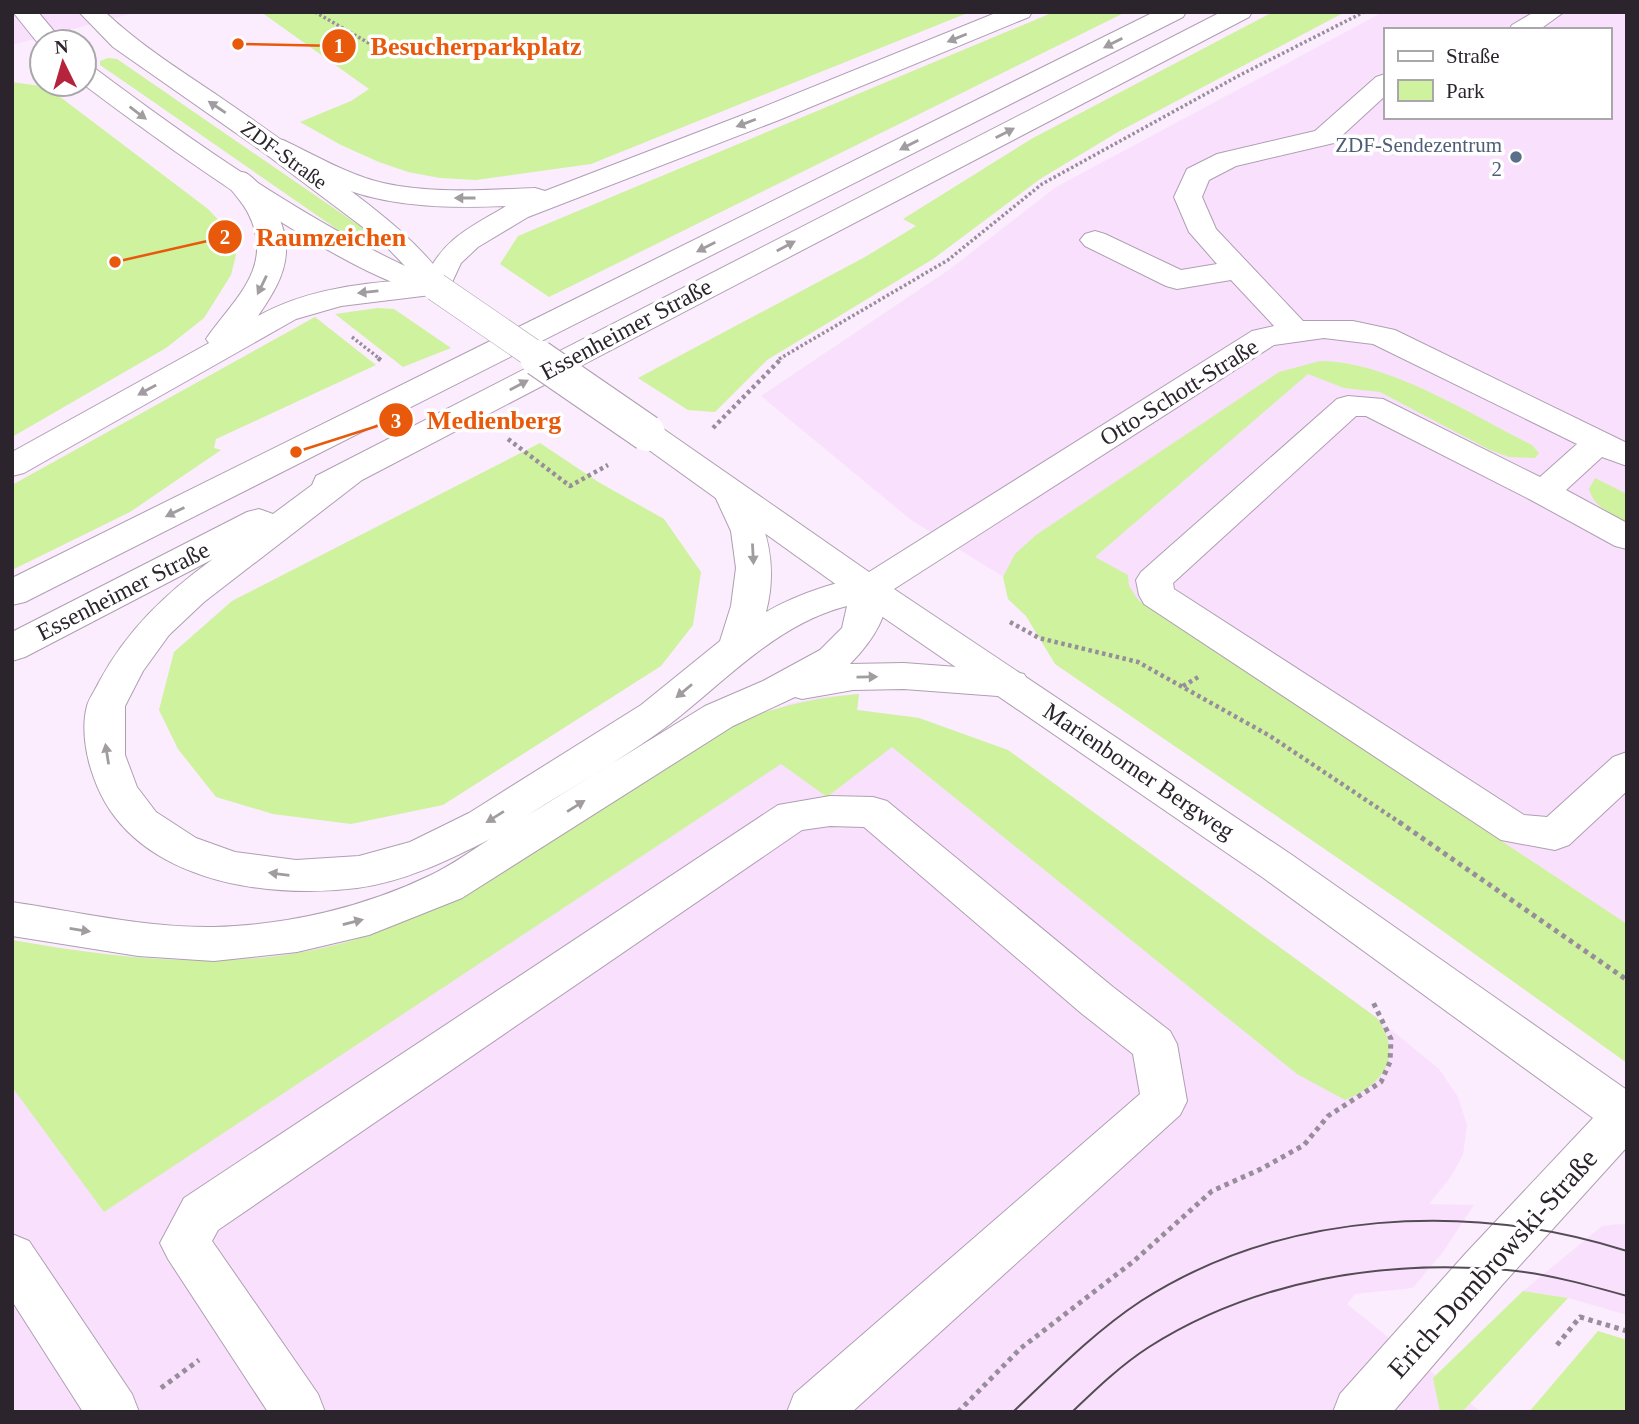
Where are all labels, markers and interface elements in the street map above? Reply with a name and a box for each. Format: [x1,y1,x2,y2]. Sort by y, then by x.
callout: Besucherparkplatz [321,22,595,69]
north arrow [28,28,98,98]
legend [1384,28,1611,119]
text: Besucherparkplatz [371,32,581,61]
one-way arrow [947,32,967,44]
text: 1 [334,34,344,58]
text: N [54,35,70,58]
one-way arrow [1103,37,1123,48]
text: Straße [1446,44,1500,68]
text: Park [1446,79,1485,103]
one-way arrow [208,100,226,114]
one-way arrow [129,106,147,120]
street label: ZDF-Straße [236,116,332,194]
one-way arrow [735,118,756,129]
one-way arrow [995,127,1015,139]
place label: ZDF-Sendezentrum 2 [1335,133,1502,181]
one-way arrow [899,139,919,150]
marker: ZDF-Sendezentrum 2 [1508,149,1524,165]
one-way arrow [454,192,476,204]
callout: Raumzeichen [207,214,421,261]
text: Raumzeichen [256,223,407,252]
text: 2 [220,225,230,249]
one-way arrow [776,240,796,252]
one-way arrow [696,242,716,253]
street label: Essenheimer Straße [536,273,716,385]
one-way arrow [256,275,268,295]
one-way arrow [357,286,379,297]
street label: Otto-Schott-Straße [1095,333,1263,451]
one-way arrow [509,379,529,391]
one-way arrow [137,384,157,396]
callout: Medienberg [378,397,576,444]
text: Medienberg [427,406,561,435]
text: 3 [391,409,401,433]
one-way arrow [165,507,185,518]
street label: Essenheimer Straße [32,536,214,646]
one-way arrow [747,544,758,566]
one-way arrow [856,671,878,682]
one-way arrow [675,684,693,699]
street label: Marienborner Bergweg [1039,698,1239,844]
one-way arrow [101,743,112,765]
one-way arrow [566,799,585,812]
one-way arrow [485,811,504,824]
one-way arrow [268,868,290,879]
one-way arrow [342,916,364,927]
one-way arrow [69,925,91,936]
street label: Erich-Dombrowski-Straße [1381,1143,1603,1384]

